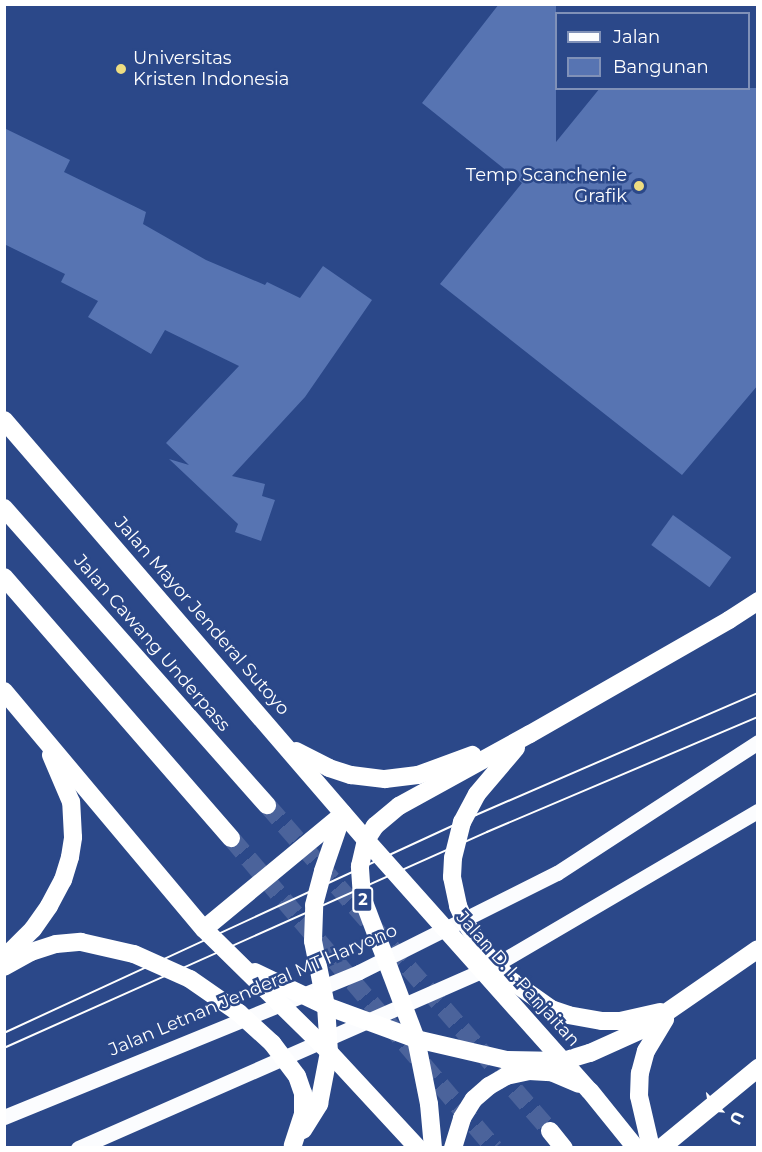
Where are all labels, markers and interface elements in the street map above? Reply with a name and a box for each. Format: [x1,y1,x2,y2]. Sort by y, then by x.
legend [555,12,750,90]
text: Jalan [613,26,660,48]
place label: Universitas Kristen Indonesia [133,48,289,90]
text: Bangunan [613,56,709,78]
marker: Universitas Kristen Indonesia [114,62,128,76]
place label: Temp Scanchenie Grafik [466,165,627,207]
marker: Temp Scanchenie Grafik [632,179,646,193]
street label: Jalan Mayor Jenderal Sutoyo [110,512,294,720]
street label: Jalan Cawang Underpass [69,550,235,736]
road number: 2 [351,887,375,913]
street label: Jalan D. I. Panjaitan [452,907,584,1051]
street label: Jalan Letnan Jenderal MT Haryono [106,919,400,1061]
north arrow [690,1080,750,1140]
text: U [725,1108,748,1128]

